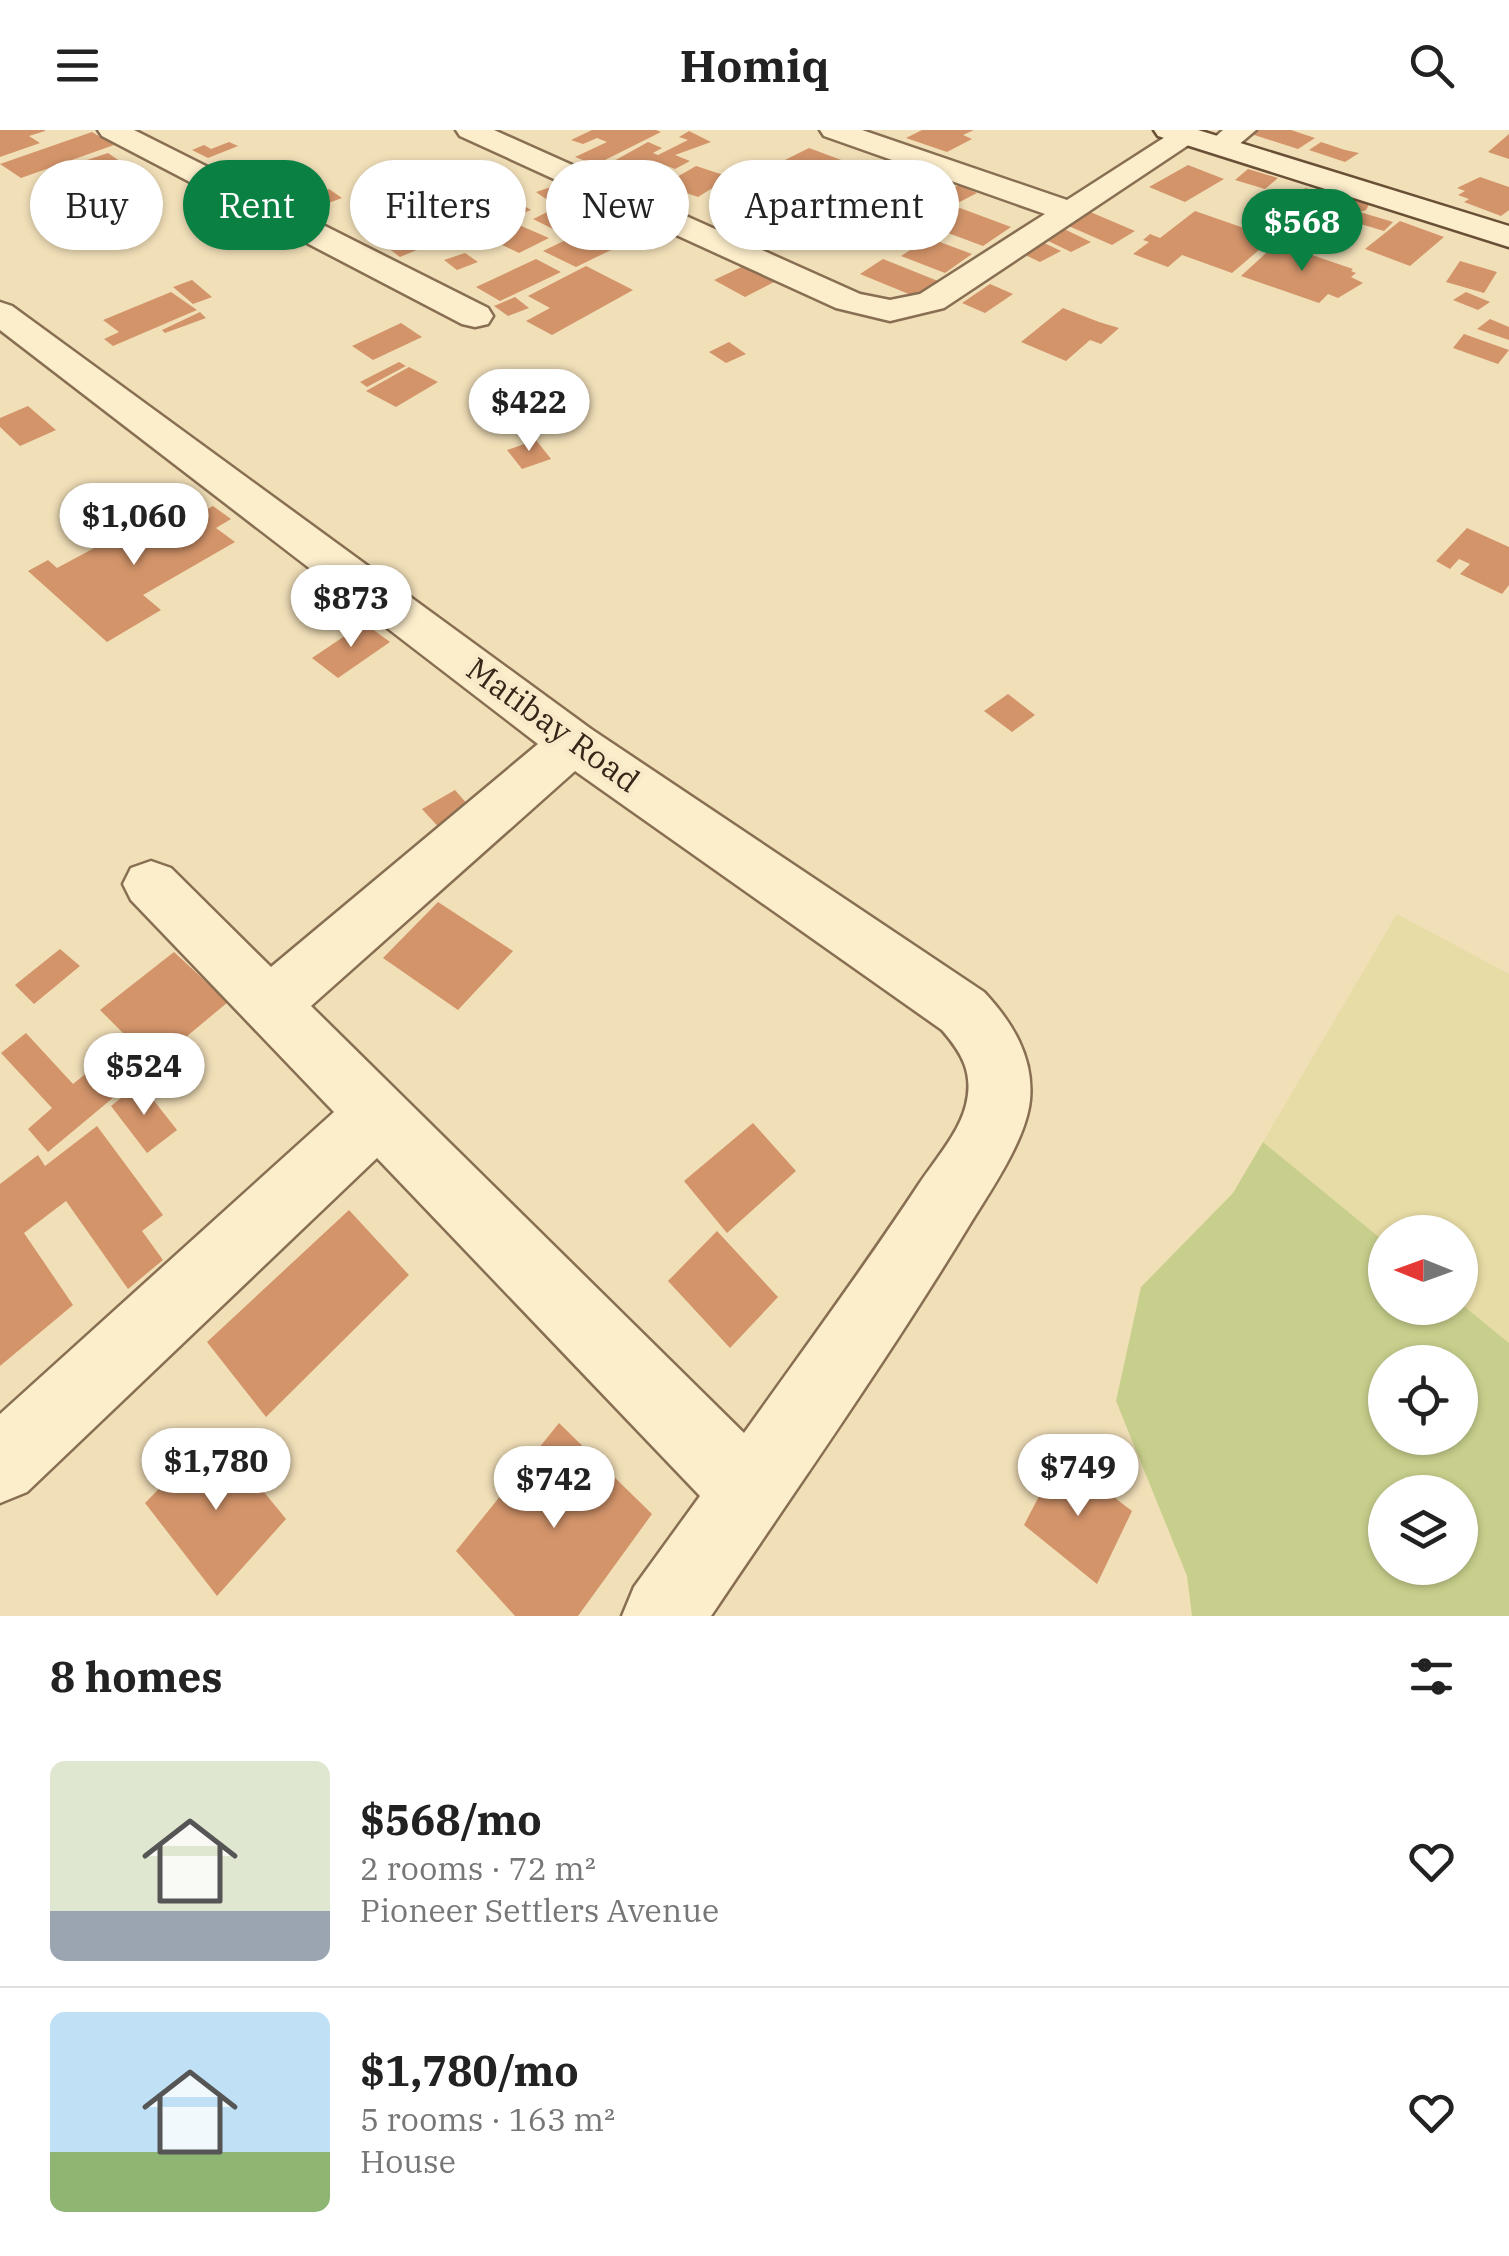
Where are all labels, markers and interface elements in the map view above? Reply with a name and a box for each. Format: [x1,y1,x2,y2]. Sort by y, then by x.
text: Homiq [680,36,829,94]
icon: menu [50,38,105,93]
icon: search [1404,38,1459,93]
chip: Buy [30,160,163,250]
chip: Rent [183,160,330,250]
chip: Filters [350,160,526,250]
chip: New [546,160,689,250]
chip: Apartment [709,160,959,250]
pin: $568 [1243,189,1361,274]
text: $568 [1264,200,1340,242]
pin: $422 [470,369,588,454]
text: $422 [491,380,567,422]
pin: $1,060 [53,483,215,568]
text: $1,060 [82,494,186,536]
pin: $873 [292,565,410,650]
text: $873 [313,576,389,618]
street label: Matibay Road [459,647,648,801]
pin: $524 [85,1033,203,1118]
text: $524 [106,1044,182,1086]
north arrow [1368,1215,1478,1325]
map controls [1368,1215,1478,1585]
button: locate [1368,1345,1478,1455]
pin: $1,780 [135,1428,297,1513]
pin: $749 [1019,1434,1137,1519]
text: $1,780 [164,1439,268,1481]
text: $749 [1040,1445,1116,1487]
pin: $742 [495,1446,613,1531]
text: $742 [516,1457,592,1499]
button: layers [1368,1475,1478,1585]
text: 8 homes [50,1649,223,1704]
icon: filters [1404,1649,1459,1704]
text: $568/mo [360,1792,542,1847]
icon: home [130,1801,250,1921]
icon: heart [1404,1834,1459,1889]
text: 2 rooms · 72 m² [360,1847,596,1889]
text: Pioneer Settlers Avenue [360,1889,719,1931]
text: $1,780/mo [360,2043,579,2098]
icon: home [130,2052,250,2172]
icon: heart [1404,2085,1459,2140]
text: 5 rooms · 163 m² [360,2098,615,2140]
text: House [360,2140,456,2182]

